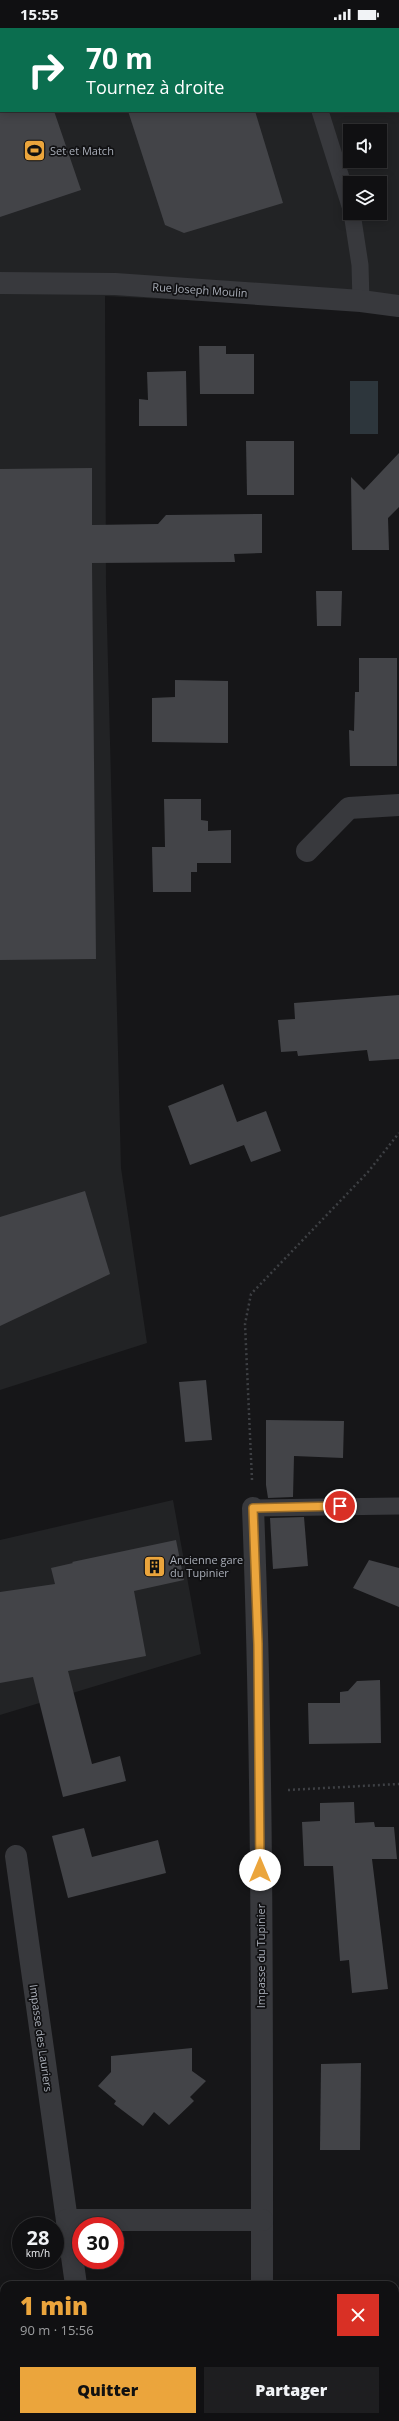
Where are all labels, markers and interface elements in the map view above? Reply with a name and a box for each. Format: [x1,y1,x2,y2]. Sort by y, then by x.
text: 15:55 [20,4,59,24]
text: 70 m [86,39,153,77]
icon: right [20,44,72,96]
text: Tournez à droite [86,75,224,99]
map controls [343,124,387,220]
button: sound [343,124,387,168]
sports icon: Set et Match [21,138,47,164]
place label: Set et Match [50,143,114,158]
button: layers [343,176,387,220]
street label: Rue Joseph Moulin [152,279,248,300]
pin [323,1489,357,1523]
icon: arrive [329,1495,351,1517]
place label: Ancienne gare du Tupinier [170,1552,243,1580]
building icon: Ancienne gare du Tupinier [142,1553,168,1579]
position arrow [239,1849,281,1891]
street label: Impasse du Tupinier [253,1903,268,2008]
street label: Impasse des Lauriers [27,1983,56,2093]
speed limit sign: 30 [72,2217,124,2269]
text: 28 [27,2224,49,2251]
text: km/h [26,2246,50,2260]
text: 1 min [20,2289,88,2322]
button: close [337,2294,379,2336]
text: 90 m · 15:56 [20,2321,94,2339]
button: Quitter [20,2367,196,2413]
button: Partager [204,2367,379,2413]

